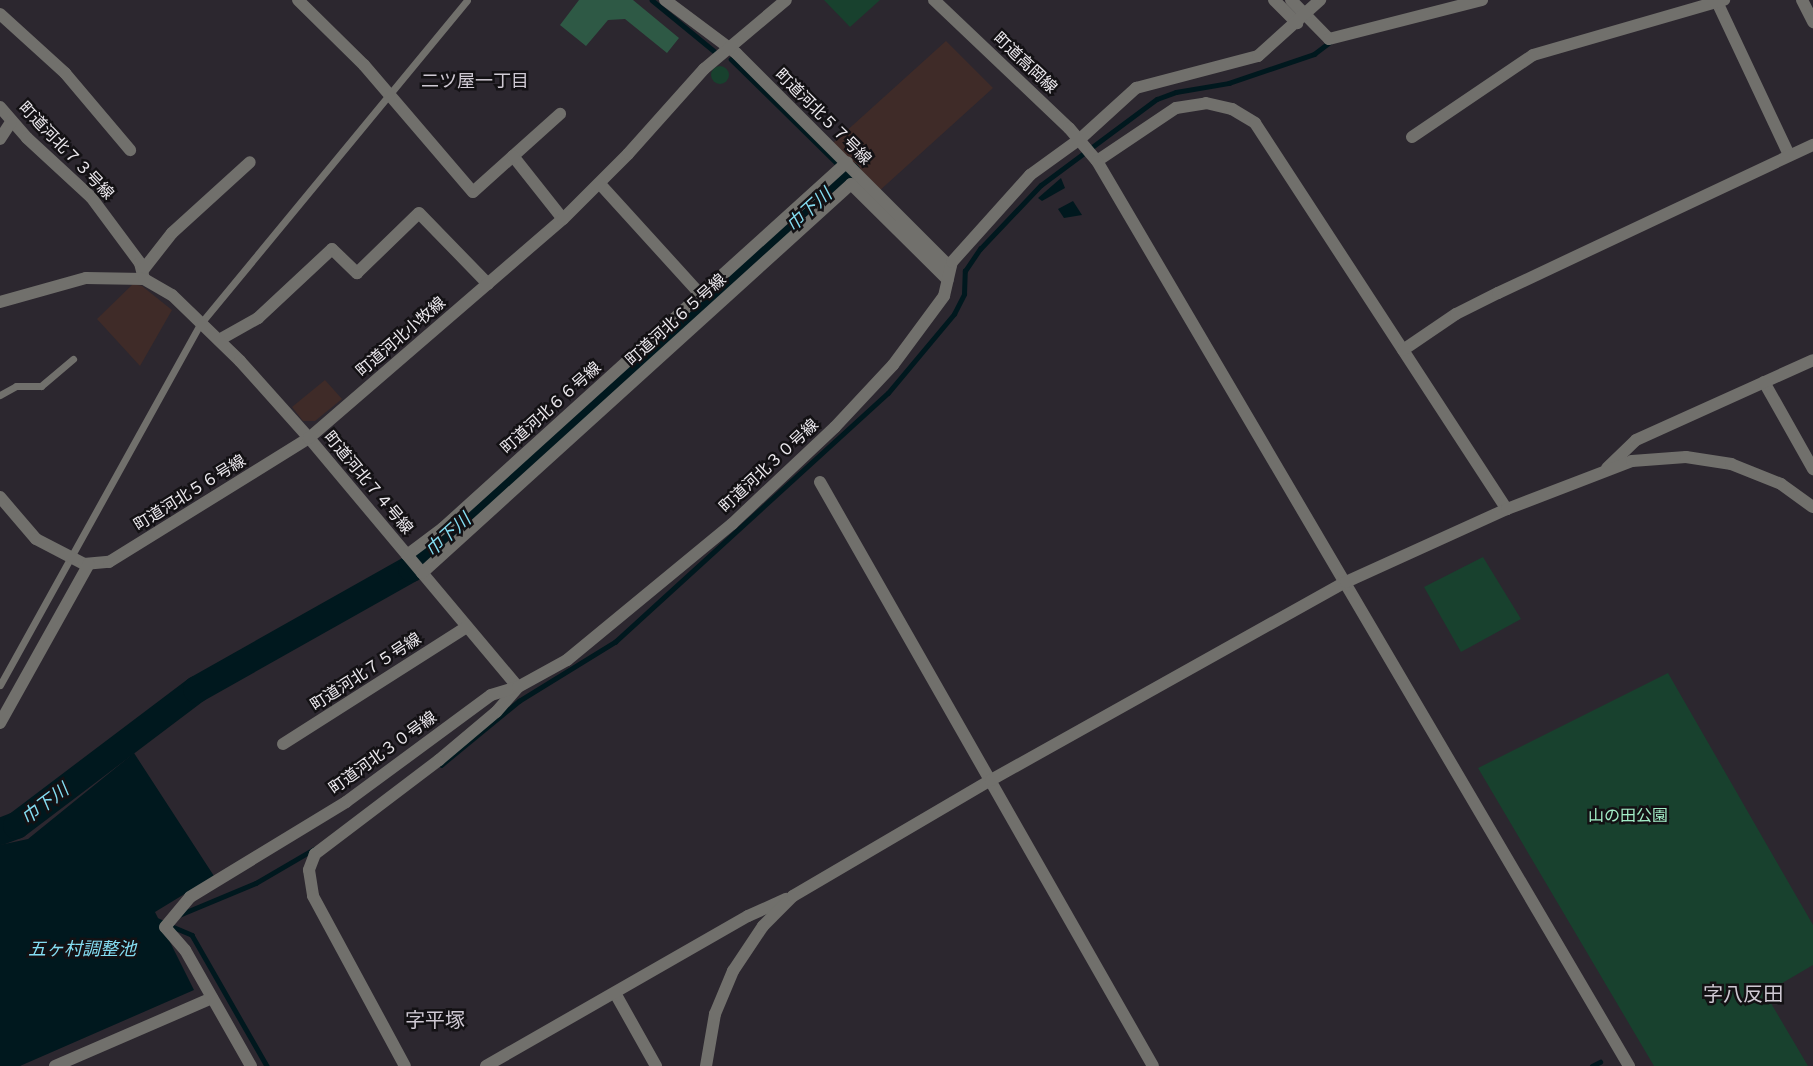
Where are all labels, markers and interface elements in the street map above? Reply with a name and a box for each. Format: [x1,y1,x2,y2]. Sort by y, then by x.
street label: 町道高岡線 [989,29,1061,97]
street label: 町道河北５７号線 [771,65,875,169]
district label: 二ツ屋一丁目 [421,70,529,92]
street label: 町道河北７３号線 [15,98,117,204]
water label: 巾下川 [782,184,836,236]
street label: 町道河北６５号線 [622,270,730,370]
street label: 町道河北小牧線 [352,293,450,381]
street label: 町道河北６６号線 [497,358,605,458]
street label: 町道河北３０号線 [716,415,822,517]
street label: 町道河北７４号線 [320,428,416,538]
street label: 町道河北５６号線 [131,451,249,535]
water label: 巾下川 [421,509,475,561]
street label: 町道河北７５号線 [307,629,425,715]
street label: 町道河北３０号線 [326,708,440,798]
water label: 巾下川 [17,779,73,829]
park label: 山の田公園 [1588,806,1668,826]
water label: 五ヶ村調整池 [28,938,136,960]
district label: 字八反田 [1703,982,1783,1006]
district label: 字平塚 [405,1008,465,1032]

